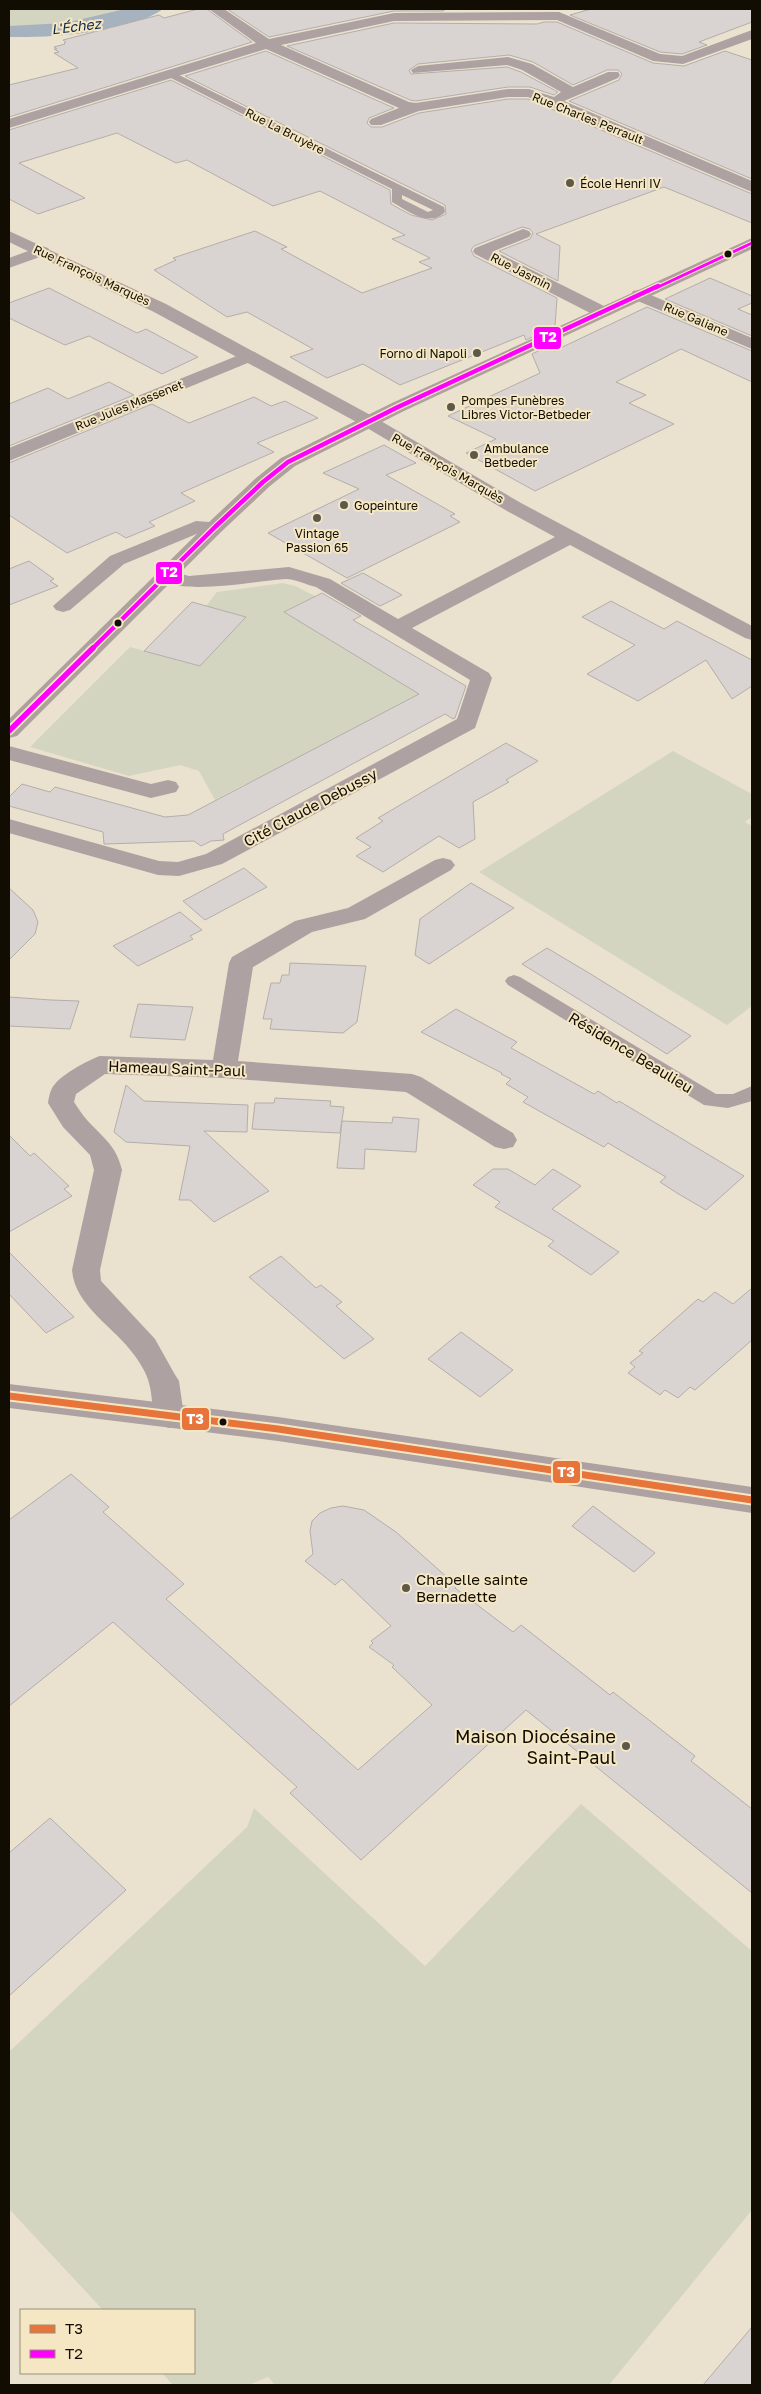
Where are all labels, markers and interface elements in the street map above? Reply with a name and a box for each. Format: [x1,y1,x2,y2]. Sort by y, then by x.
water label: L'Échez [50,14,103,37]
street label: Rue Charles Perrault [530,89,646,147]
street label: Rue La Bruyère [243,105,327,157]
place label: École Henri IV [580,176,661,191]
marker: École Henri IV [564,177,576,189]
street label: Rue François Marquès [31,241,153,309]
street label: Rue Jasmin [488,249,554,293]
unlabelled marker [723,249,733,259]
street label: Rue Galiane [662,299,731,339]
line badge: T2 [533,326,562,350]
text: T2 [539,328,557,345]
place label: Forno di Napoli [379,346,467,361]
marker: Forno di Napoli [471,347,483,359]
street label: Rue Jules Massenet [73,376,185,433]
place label: Pompes Funèbres Libres Victor-Betbeder [461,393,591,422]
marker: Pompes Funèbres Libres Victor-Betbeder [445,401,457,413]
street label: Rue François Marquès [389,430,507,506]
place label: Ambulance Betbeder [484,441,549,470]
marker: Ambulance Betbeder [468,449,480,461]
place label: Gopeinture [354,498,418,513]
marker: Gopeinture [338,499,350,511]
marker: Vintage Passion 65 [311,512,323,524]
place label: Vintage Passion 65 [286,526,348,555]
line badge: T2 [155,561,183,585]
text: T2 [160,563,178,580]
unlabelled marker [113,618,123,628]
street label: Cité Claude Debussy [240,764,380,850]
street label: Résidence Beaulieu [566,1008,696,1096]
street label: Hameau Saint-Paul [108,1057,246,1079]
line badge: T3 [181,1407,210,1431]
text: T3 [186,1410,204,1427]
unlabelled marker [218,1417,228,1427]
line badge: T3 [552,1460,581,1484]
text: T3 [557,1463,575,1480]
place label: Chapelle sainte Bernadette [416,1570,528,1605]
marker: Chapelle sainte Bernadette [400,1582,412,1594]
place label: Maison Diocésaine Saint-Paul [455,1725,616,1768]
marker: Maison Diocésaine Saint-Paul [620,1740,632,1752]
legend [20,2309,195,2374]
text: T3 [65,2319,83,2337]
text: T2 [65,2344,83,2362]

